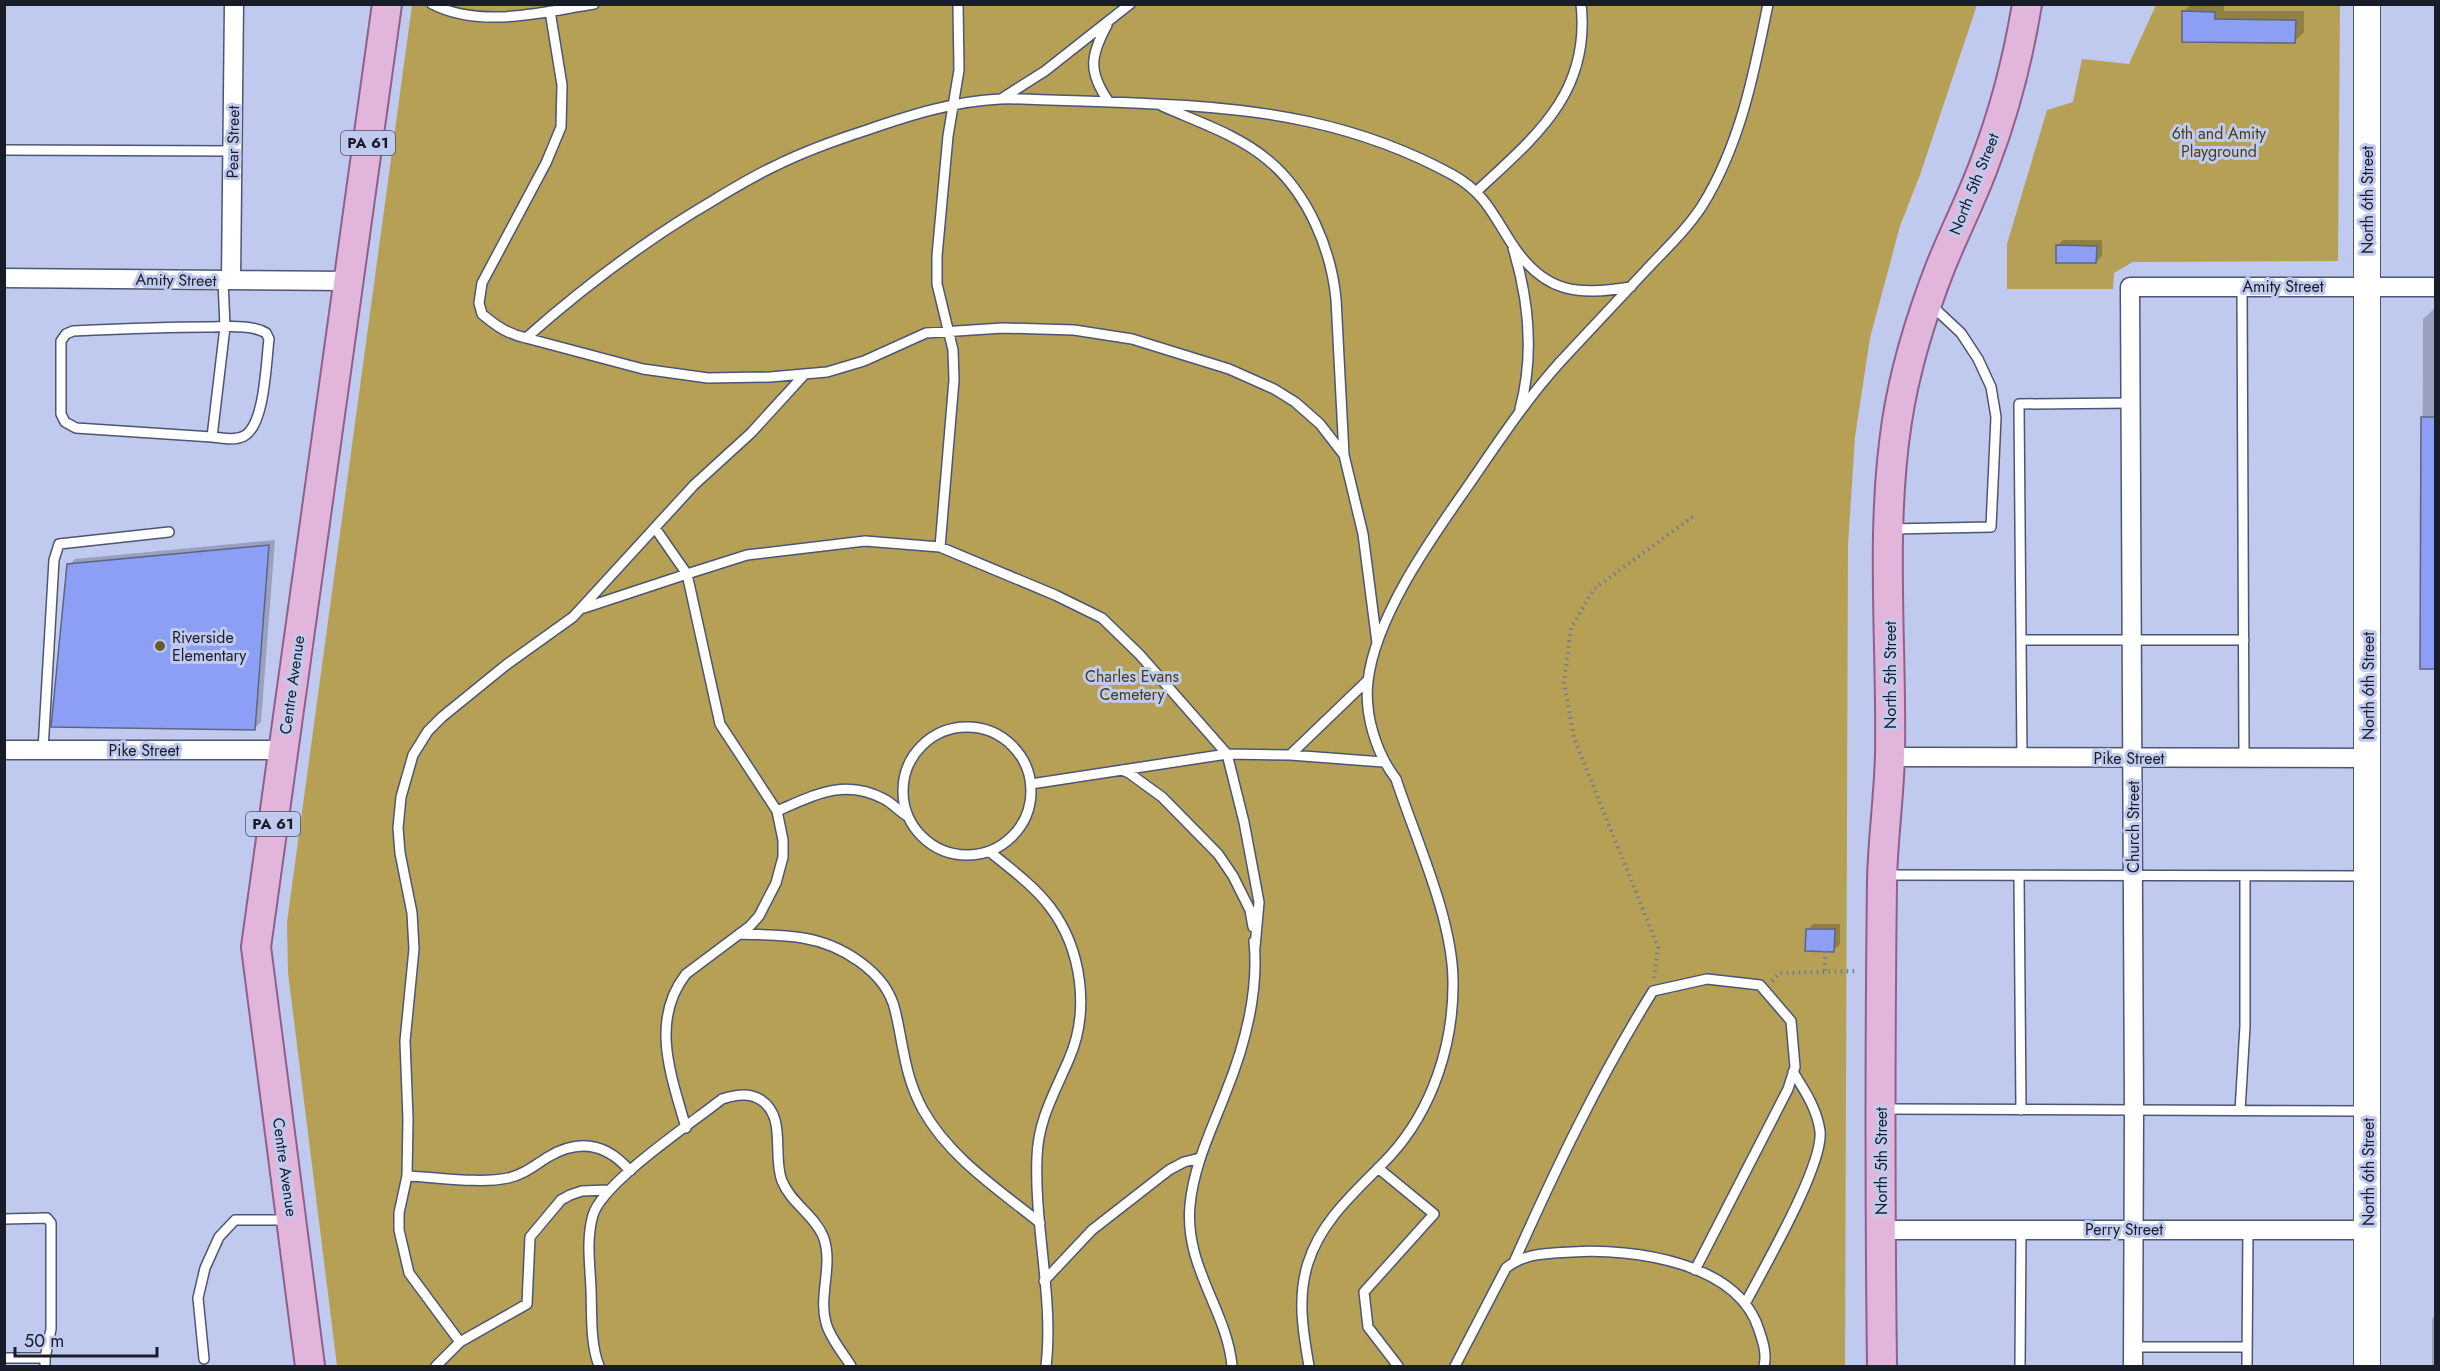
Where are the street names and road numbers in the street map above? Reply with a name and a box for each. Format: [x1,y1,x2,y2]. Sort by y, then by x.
street label: Pear Street [221,105,245,179]
street label: North 5th Street [1943,130,2005,238]
road number: PA 61 [341,131,395,155]
street label: North 6th Street [2356,146,2379,254]
street label: Amity Street [135,268,217,292]
street label: Amity Street [2242,275,2324,298]
street label: North 5th Street [1879,621,1902,729]
street label: North 6th Street [2357,632,2380,740]
street label: Centre Avenue [274,634,310,736]
street label: Pike Street [109,739,180,762]
street label: Pike Street [2094,747,2165,770]
street label: Church Street [2122,781,2145,873]
road number: PA 61 [246,812,300,836]
street label: North 5th Street [1870,1107,1893,1215]
street label: Centre Avenue [267,1116,303,1218]
street label: North 6th Street [2357,1118,2380,1226]
street label: Perry Street [2085,1218,2163,1241]

